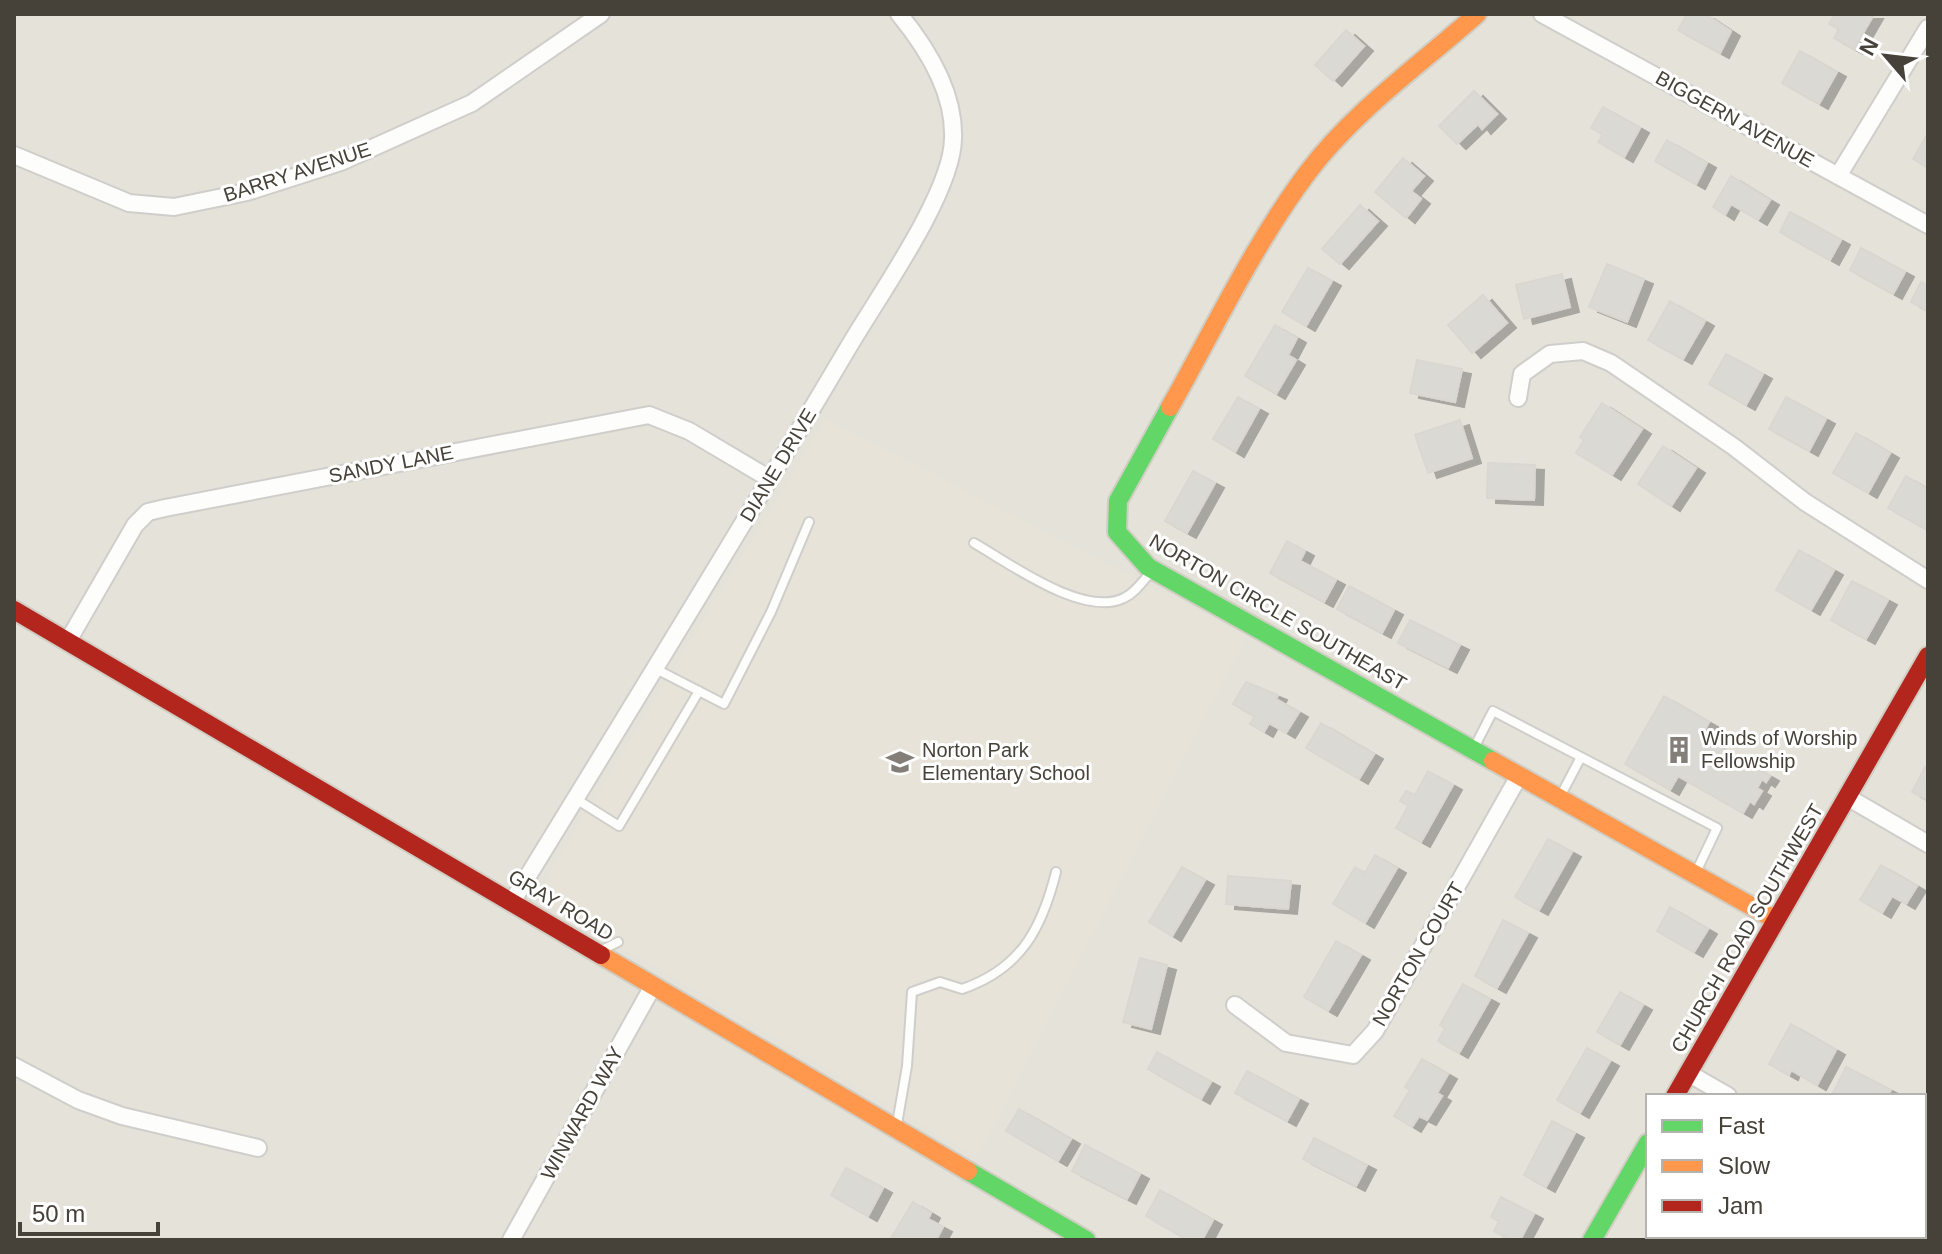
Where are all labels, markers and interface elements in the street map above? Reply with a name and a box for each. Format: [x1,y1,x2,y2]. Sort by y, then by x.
north arrow [1846,16,1926,96]
text: N [1854,34,1884,60]
street label: BIGGERN AVENUE [1652,66,1818,172]
street label: BARRY AVENUE [221,138,373,206]
street label: DIANE DRIVE [736,405,820,525]
street label: SANDY LANE [327,441,455,487]
street label: NORTON CIRCLE SOUTHEAST [1146,529,1410,695]
place label: Winds of Worship Fellowship [1701,727,1857,772]
building icon: Winds of Worship Fellowship [1664,735,1694,765]
place label: Norton Park Elementary School [922,739,1090,784]
school or university icon: Norton Park Elementary School [885,747,915,777]
street label: CHURCH ROAD SOUTHWEST [1667,800,1827,1056]
street label: GRAY ROAD [505,865,617,945]
street label: NORTON COURT [1368,878,1468,1030]
street label: WINWARD WAY [536,1043,628,1183]
legend [1646,1094,1926,1238]
text: Fast [1718,1112,1765,1139]
text: Slow [1718,1152,1771,1179]
scale bar [20,1186,158,1236]
text: Jam [1718,1192,1763,1219]
text: 50 m [32,1200,85,1227]

